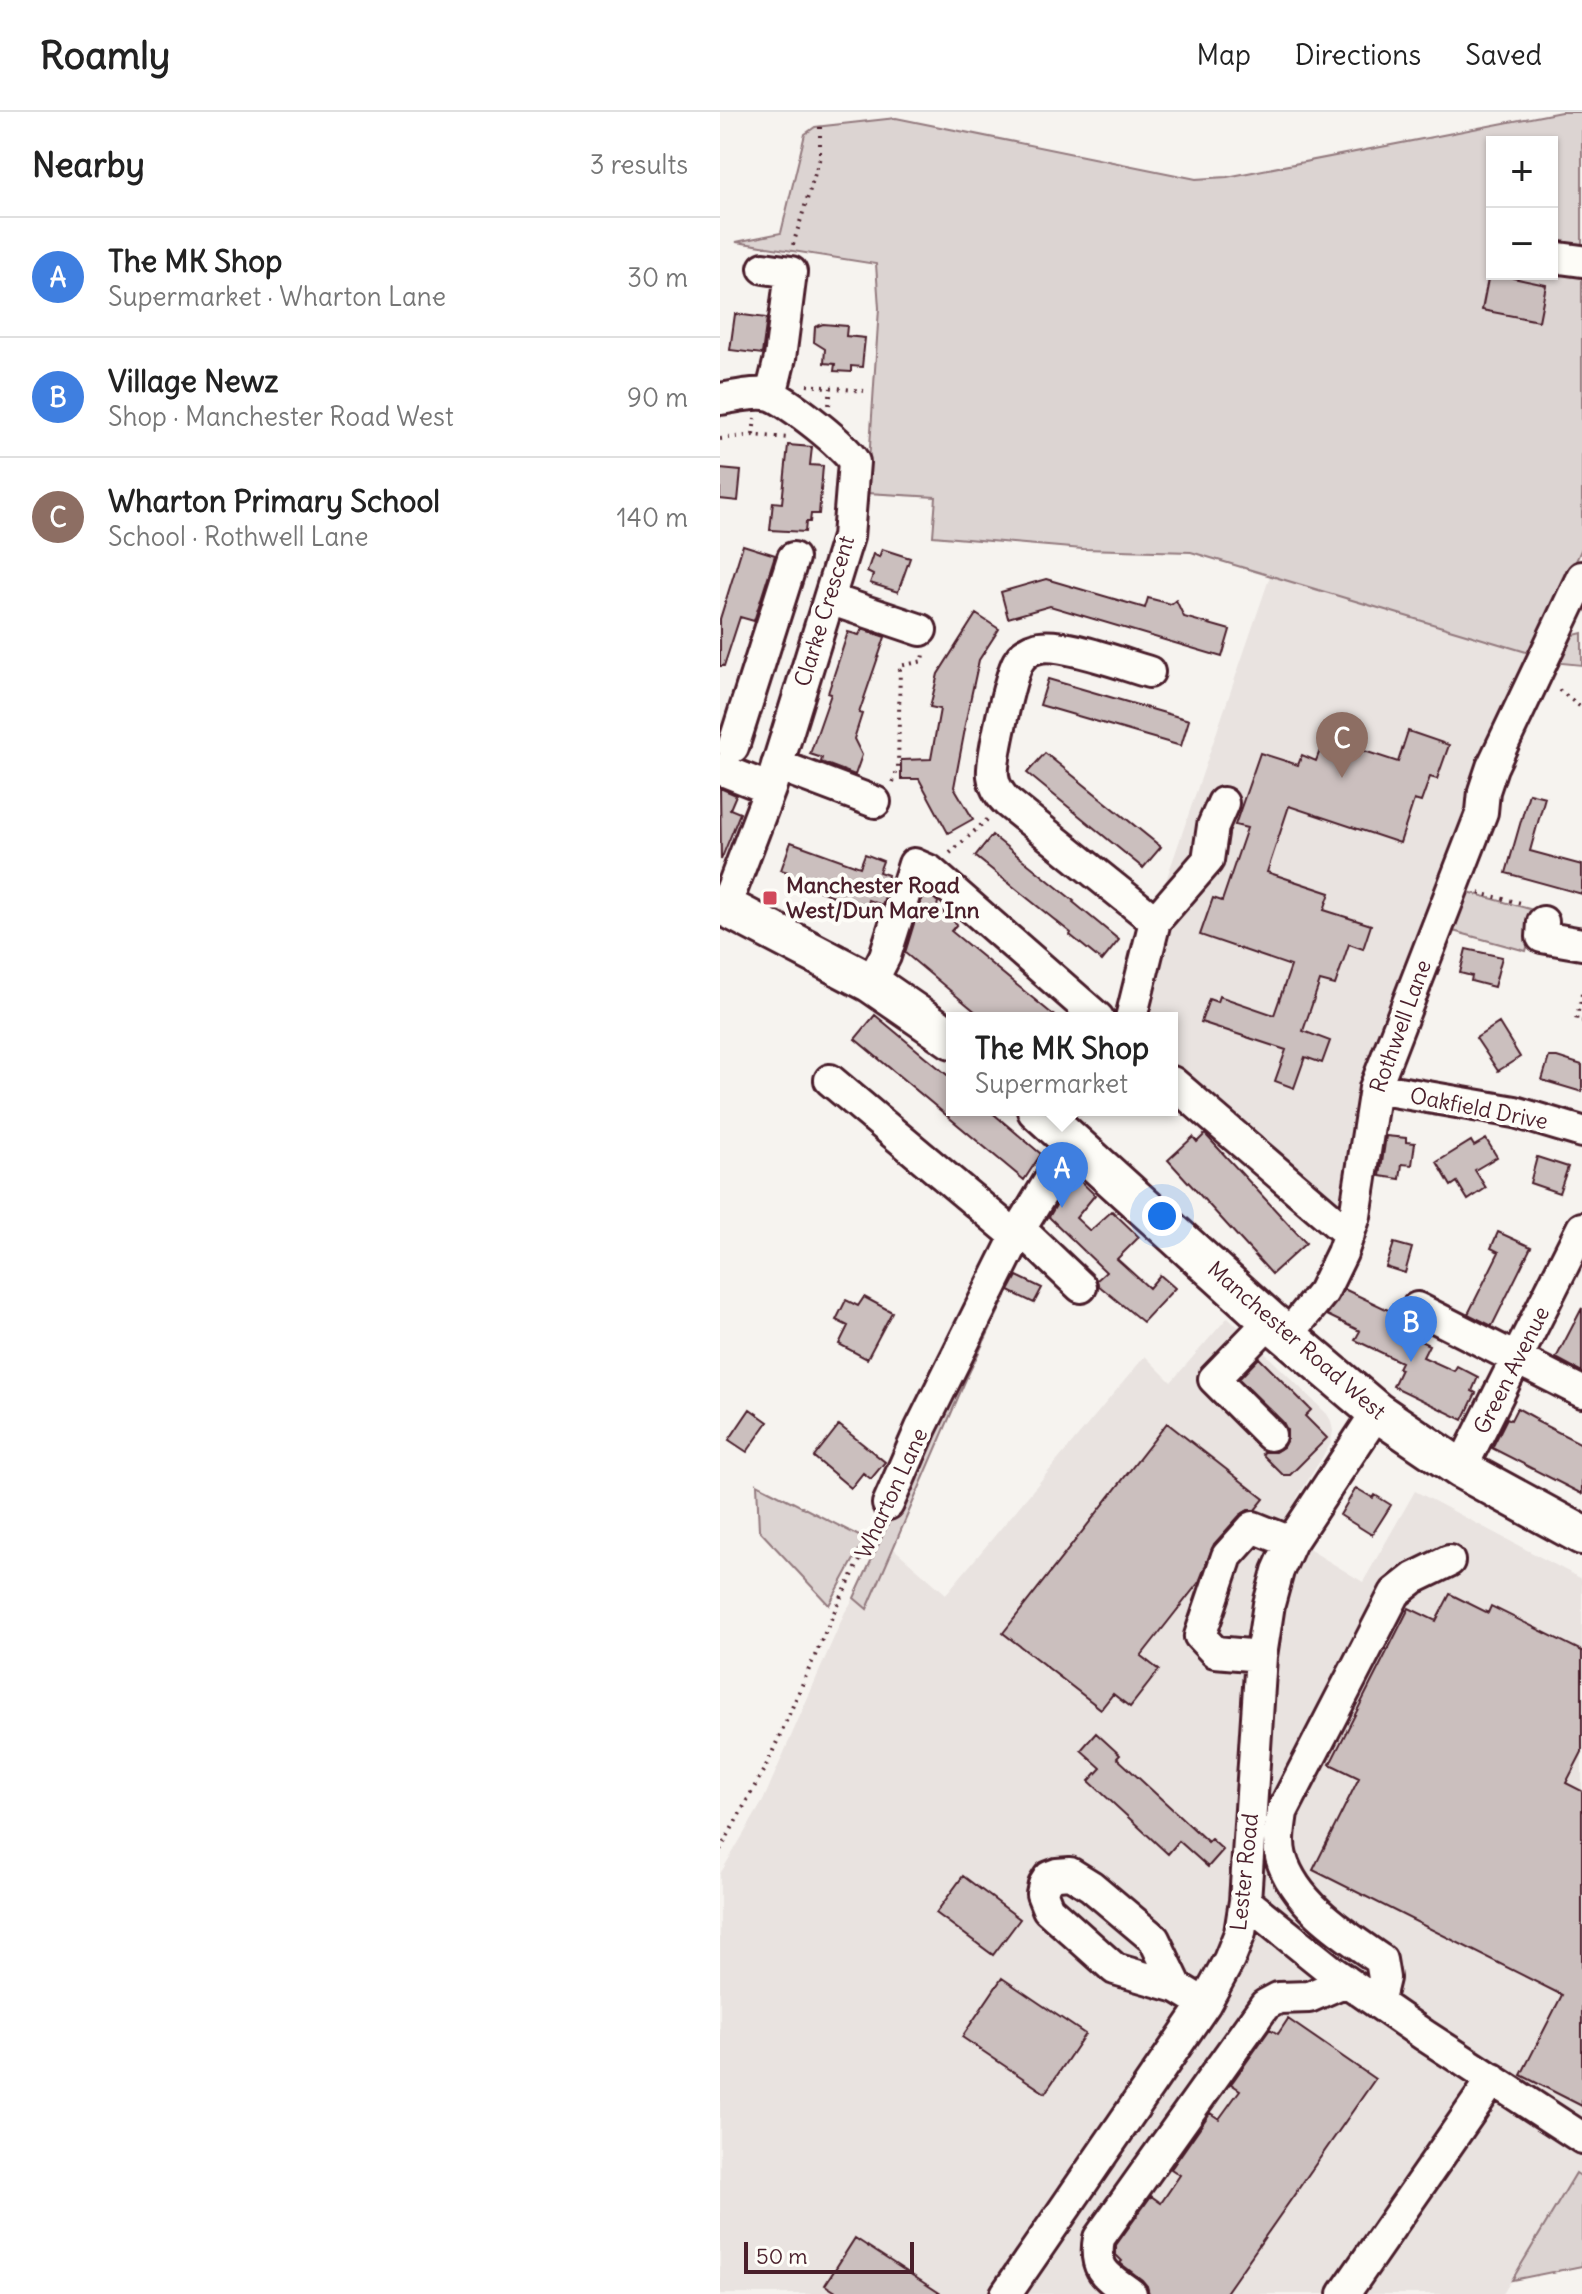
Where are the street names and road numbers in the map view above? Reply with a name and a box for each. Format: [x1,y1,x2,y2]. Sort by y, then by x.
street label: Clarke Crescent [788,532,860,690]
street label: Rothwell Lane [1363,956,1437,1096]
street label: Oakfield Drive [1408,1081,1550,1135]
street label: Manchester Road West [1202,1255,1392,1425]
street label: Green Avenue [1467,1301,1555,1439]
street label: Wharton Lane [849,1423,933,1563]
street label: Lester Road [1224,1812,1264,1932]

